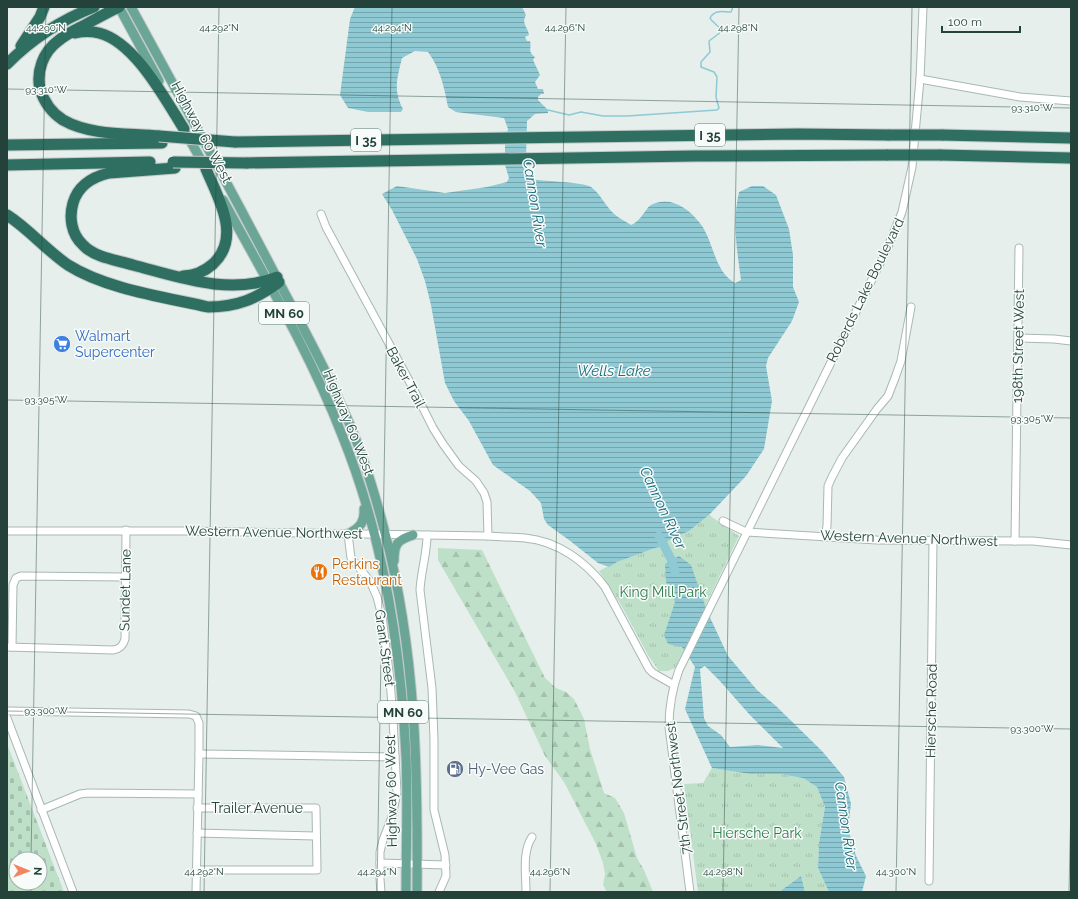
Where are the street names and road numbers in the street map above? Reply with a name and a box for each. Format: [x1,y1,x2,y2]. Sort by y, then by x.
street label: Highway 60 West [168,78,236,186]
road number: I 35 [695,124,725,146]
road number: I 35 [351,129,381,151]
street label: Roberds Lake Boulevard [823,215,907,365]
street label: 198th Street West [1009,288,1027,403]
road number: MN 60 [259,302,309,324]
street label: Baker Trail [383,344,429,410]
street label: Highway 60 West [320,367,378,478]
street label: Western Avenue Northwest [185,522,363,542]
street label: Western Avenue Northwest [820,527,998,549]
street label: Sundet Lane [116,549,134,631]
street label: Grant Street [372,608,398,688]
street label: Hiersche Road [922,664,940,758]
road number: MN 60 [378,701,428,723]
street label: 7th Street Northwest [662,720,694,855]
street label: Highway 60 West [382,734,400,848]
street label: Trailer Avenue [211,800,303,816]

